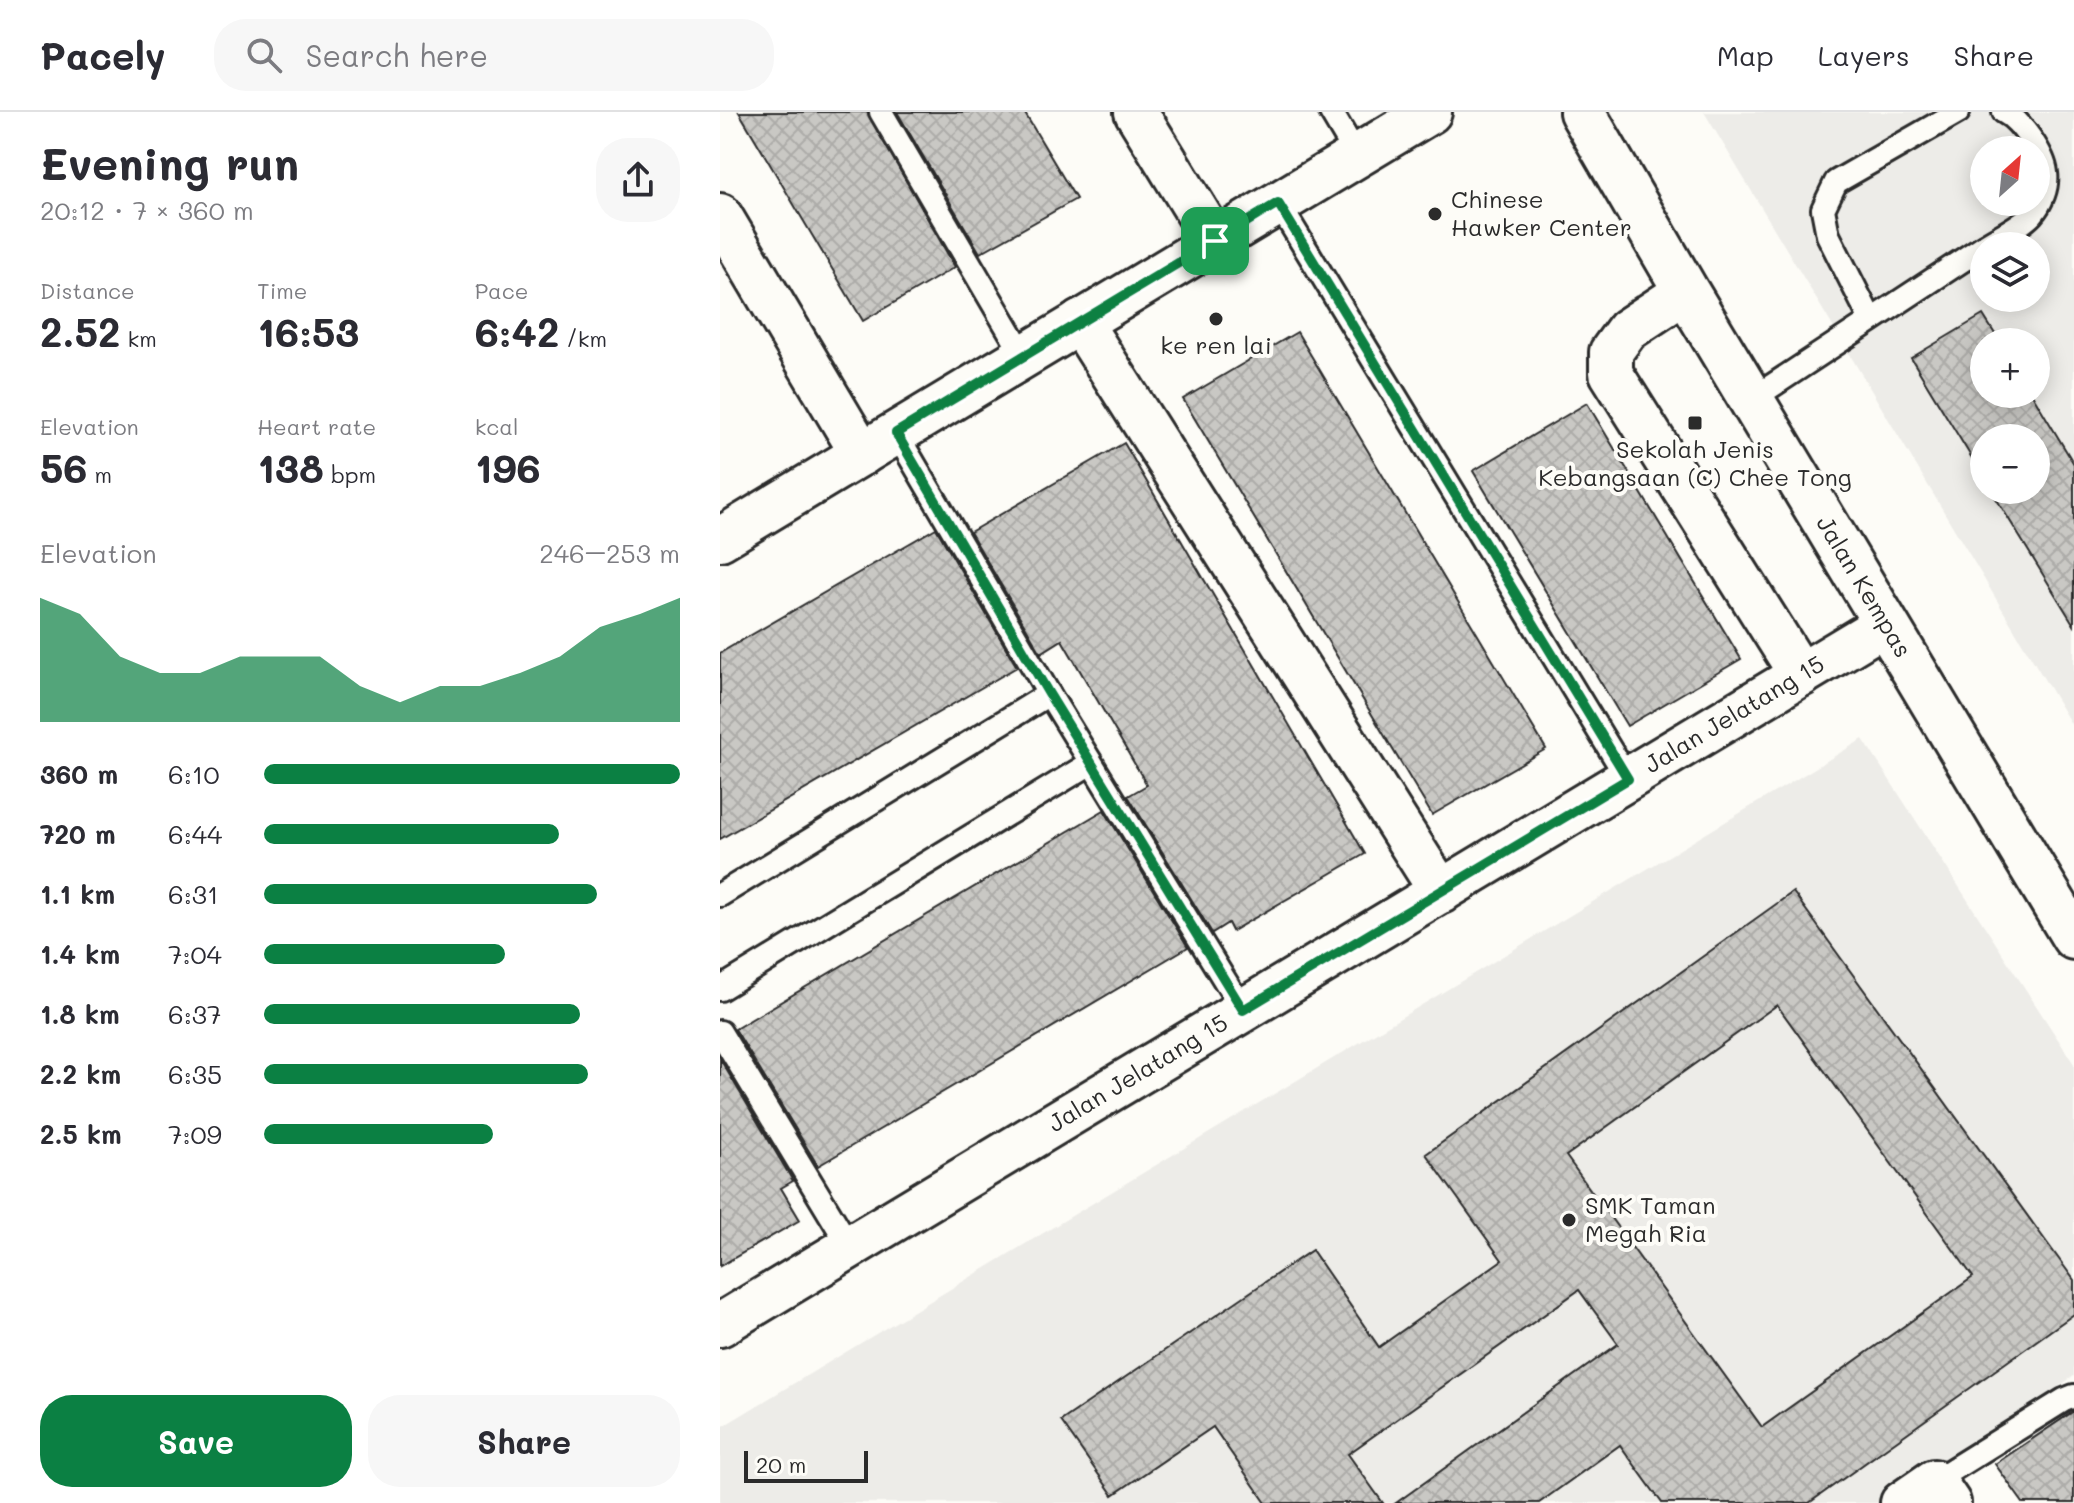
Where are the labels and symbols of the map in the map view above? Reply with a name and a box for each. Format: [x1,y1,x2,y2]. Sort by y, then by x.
north arrow [1970,136,2050,216]
place label: Chinese Hawker Center [1451,183,1632,242]
marker: Chinese Hawker Center [1426,205,1444,223]
pin [1181,207,1249,275]
marker: ke ren lai [1207,310,1225,328]
place label: ke ren lai [1160,329,1272,360]
marker: Sekolah Jenis Kebangsaan (C) Chee Tong [1686,414,1704,432]
place label: Sekolah Jenis Kebangsaan (C) Chee Tong [1538,433,1852,492]
street label: Jalan Kempas [1810,509,1919,663]
street label: Jalan Jelatang 15 [1638,647,1829,779]
street label: Jalan Jelatang 15 [1042,1006,1233,1138]
place label: SMK Taman Megah Ria [1585,1189,1716,1248]
marker: SMK Taman Megah Ria [1560,1211,1578,1229]
scale bar [744,1447,868,1483]

